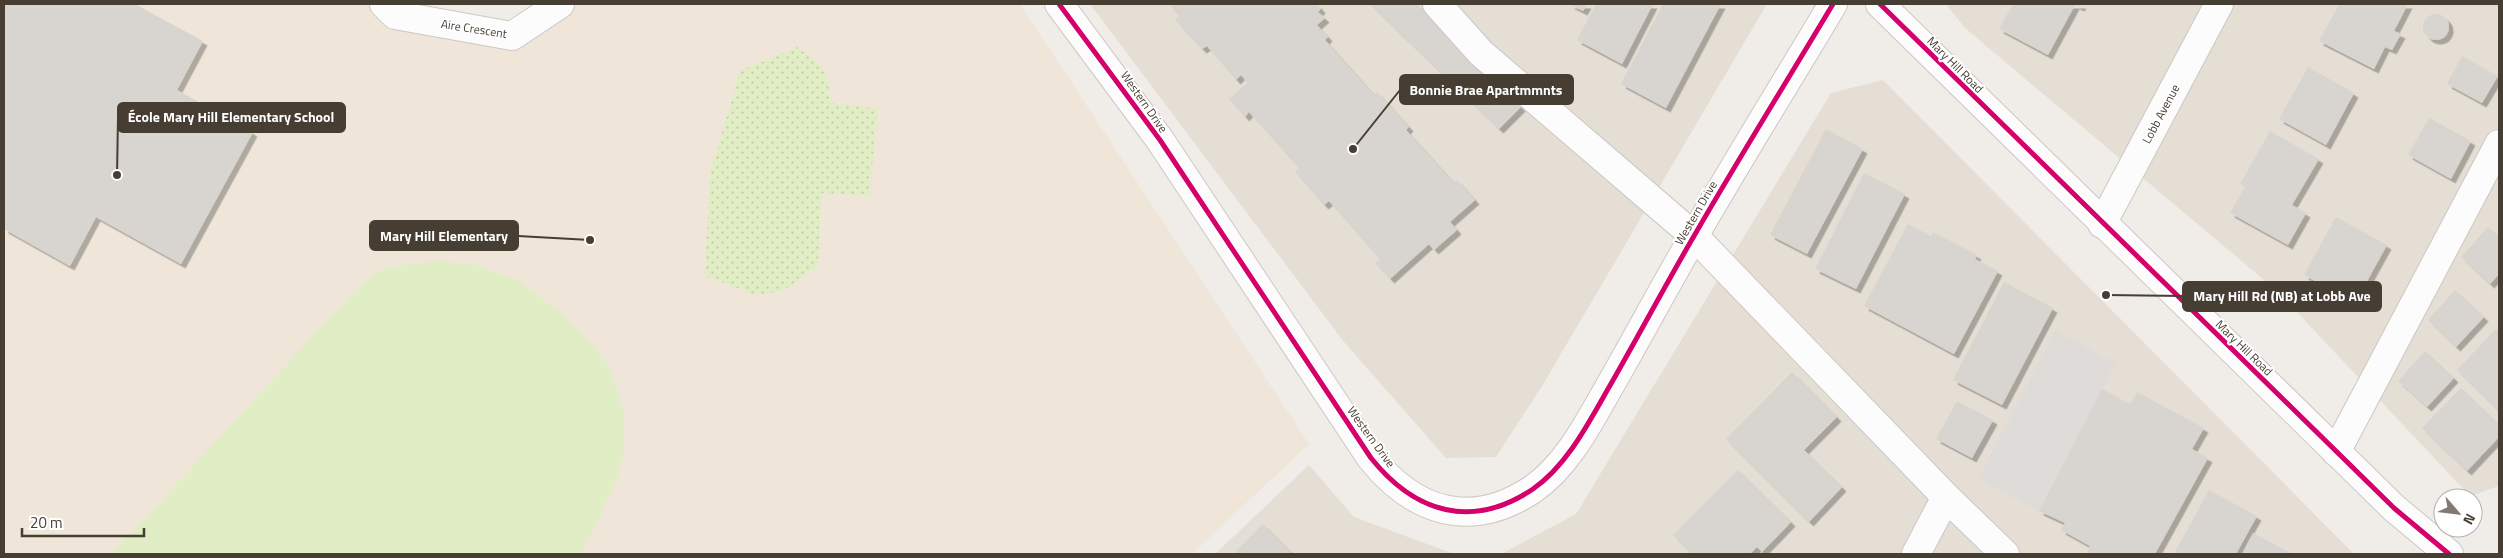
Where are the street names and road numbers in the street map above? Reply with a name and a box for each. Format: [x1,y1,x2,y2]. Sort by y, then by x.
street label: Aire Crescent [440,14,509,43]
street label: Mary Hill Road [1923,32,1988,97]
street label: Western Drive [1116,67,1173,137]
street label: Lobb Avenue [2137,81,2184,147]
street label: Western Drive [1669,177,1722,249]
street label: Mary Hill Road [2211,315,2277,380]
street label: Western Drive [1343,402,1400,471]

